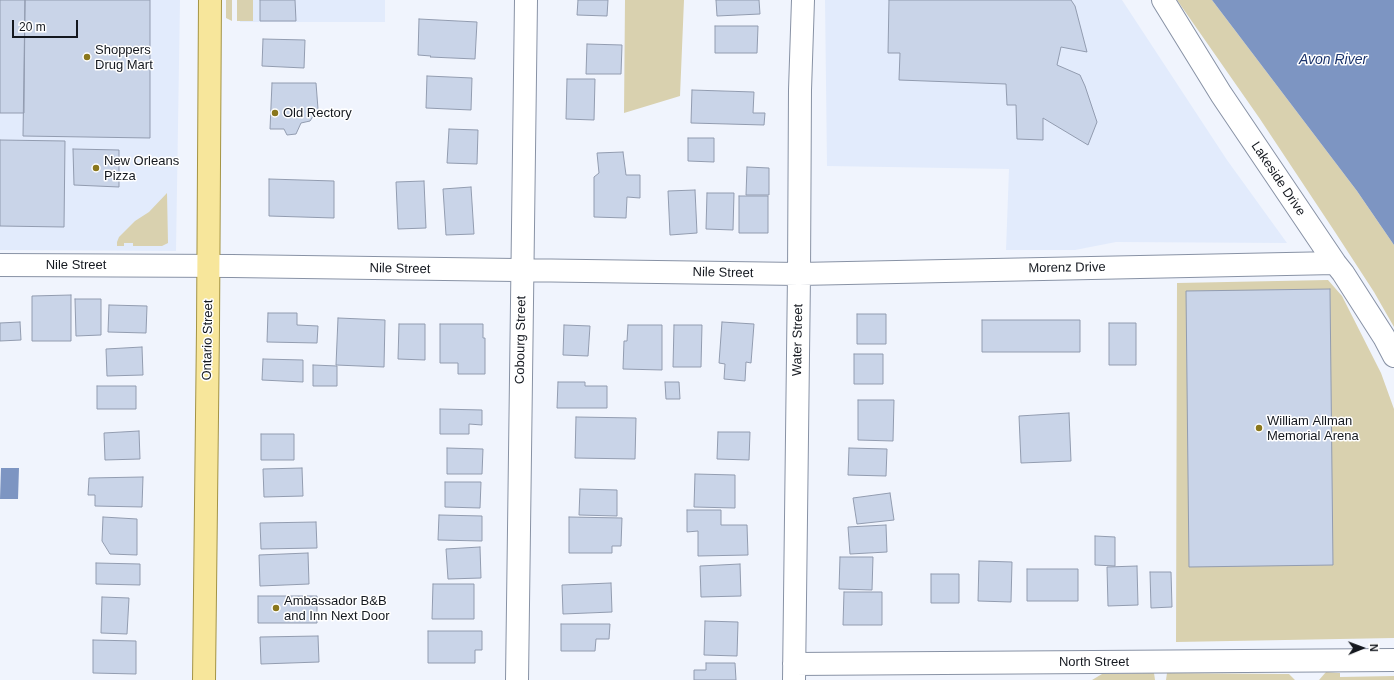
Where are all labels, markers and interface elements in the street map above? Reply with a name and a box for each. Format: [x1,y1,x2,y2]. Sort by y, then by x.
scale bar [14,12,80,38]
text: 20 m [19,20,46,34]
place label: Shoppers Drug Mart [95,42,153,73]
marker: Shoppers Drug Mart [82,52,92,62]
water label: Avon River [1299,52,1367,68]
place label: Old Rectory [283,105,352,121]
marker: Old Rectory [270,108,280,118]
street label: Lakeside Drive [1247,139,1309,219]
place label: New Orleans Pizza [104,153,179,184]
marker: New Orleans Pizza [91,163,101,173]
street label: Nile Street [46,257,106,273]
street label: Morenz Drive [1028,260,1106,276]
street label: Nile Street [370,261,430,277]
street label: Nile Street [693,265,753,281]
street label: Cobourg Street [512,296,530,384]
street label: Ontario Street [199,299,217,381]
street label: Water Street [790,304,806,376]
place label: William Allman Memorial Arena [1267,413,1359,444]
marker: William Allman Memorial Arena [1254,423,1264,433]
place label: Ambassador B&B and Inn Next Door [284,593,390,624]
marker: Ambassador B&B and Inn Next Door [271,603,281,613]
north arrow [1342,628,1382,668]
text: N [1368,644,1380,652]
street label: North Street [1059,654,1129,670]

